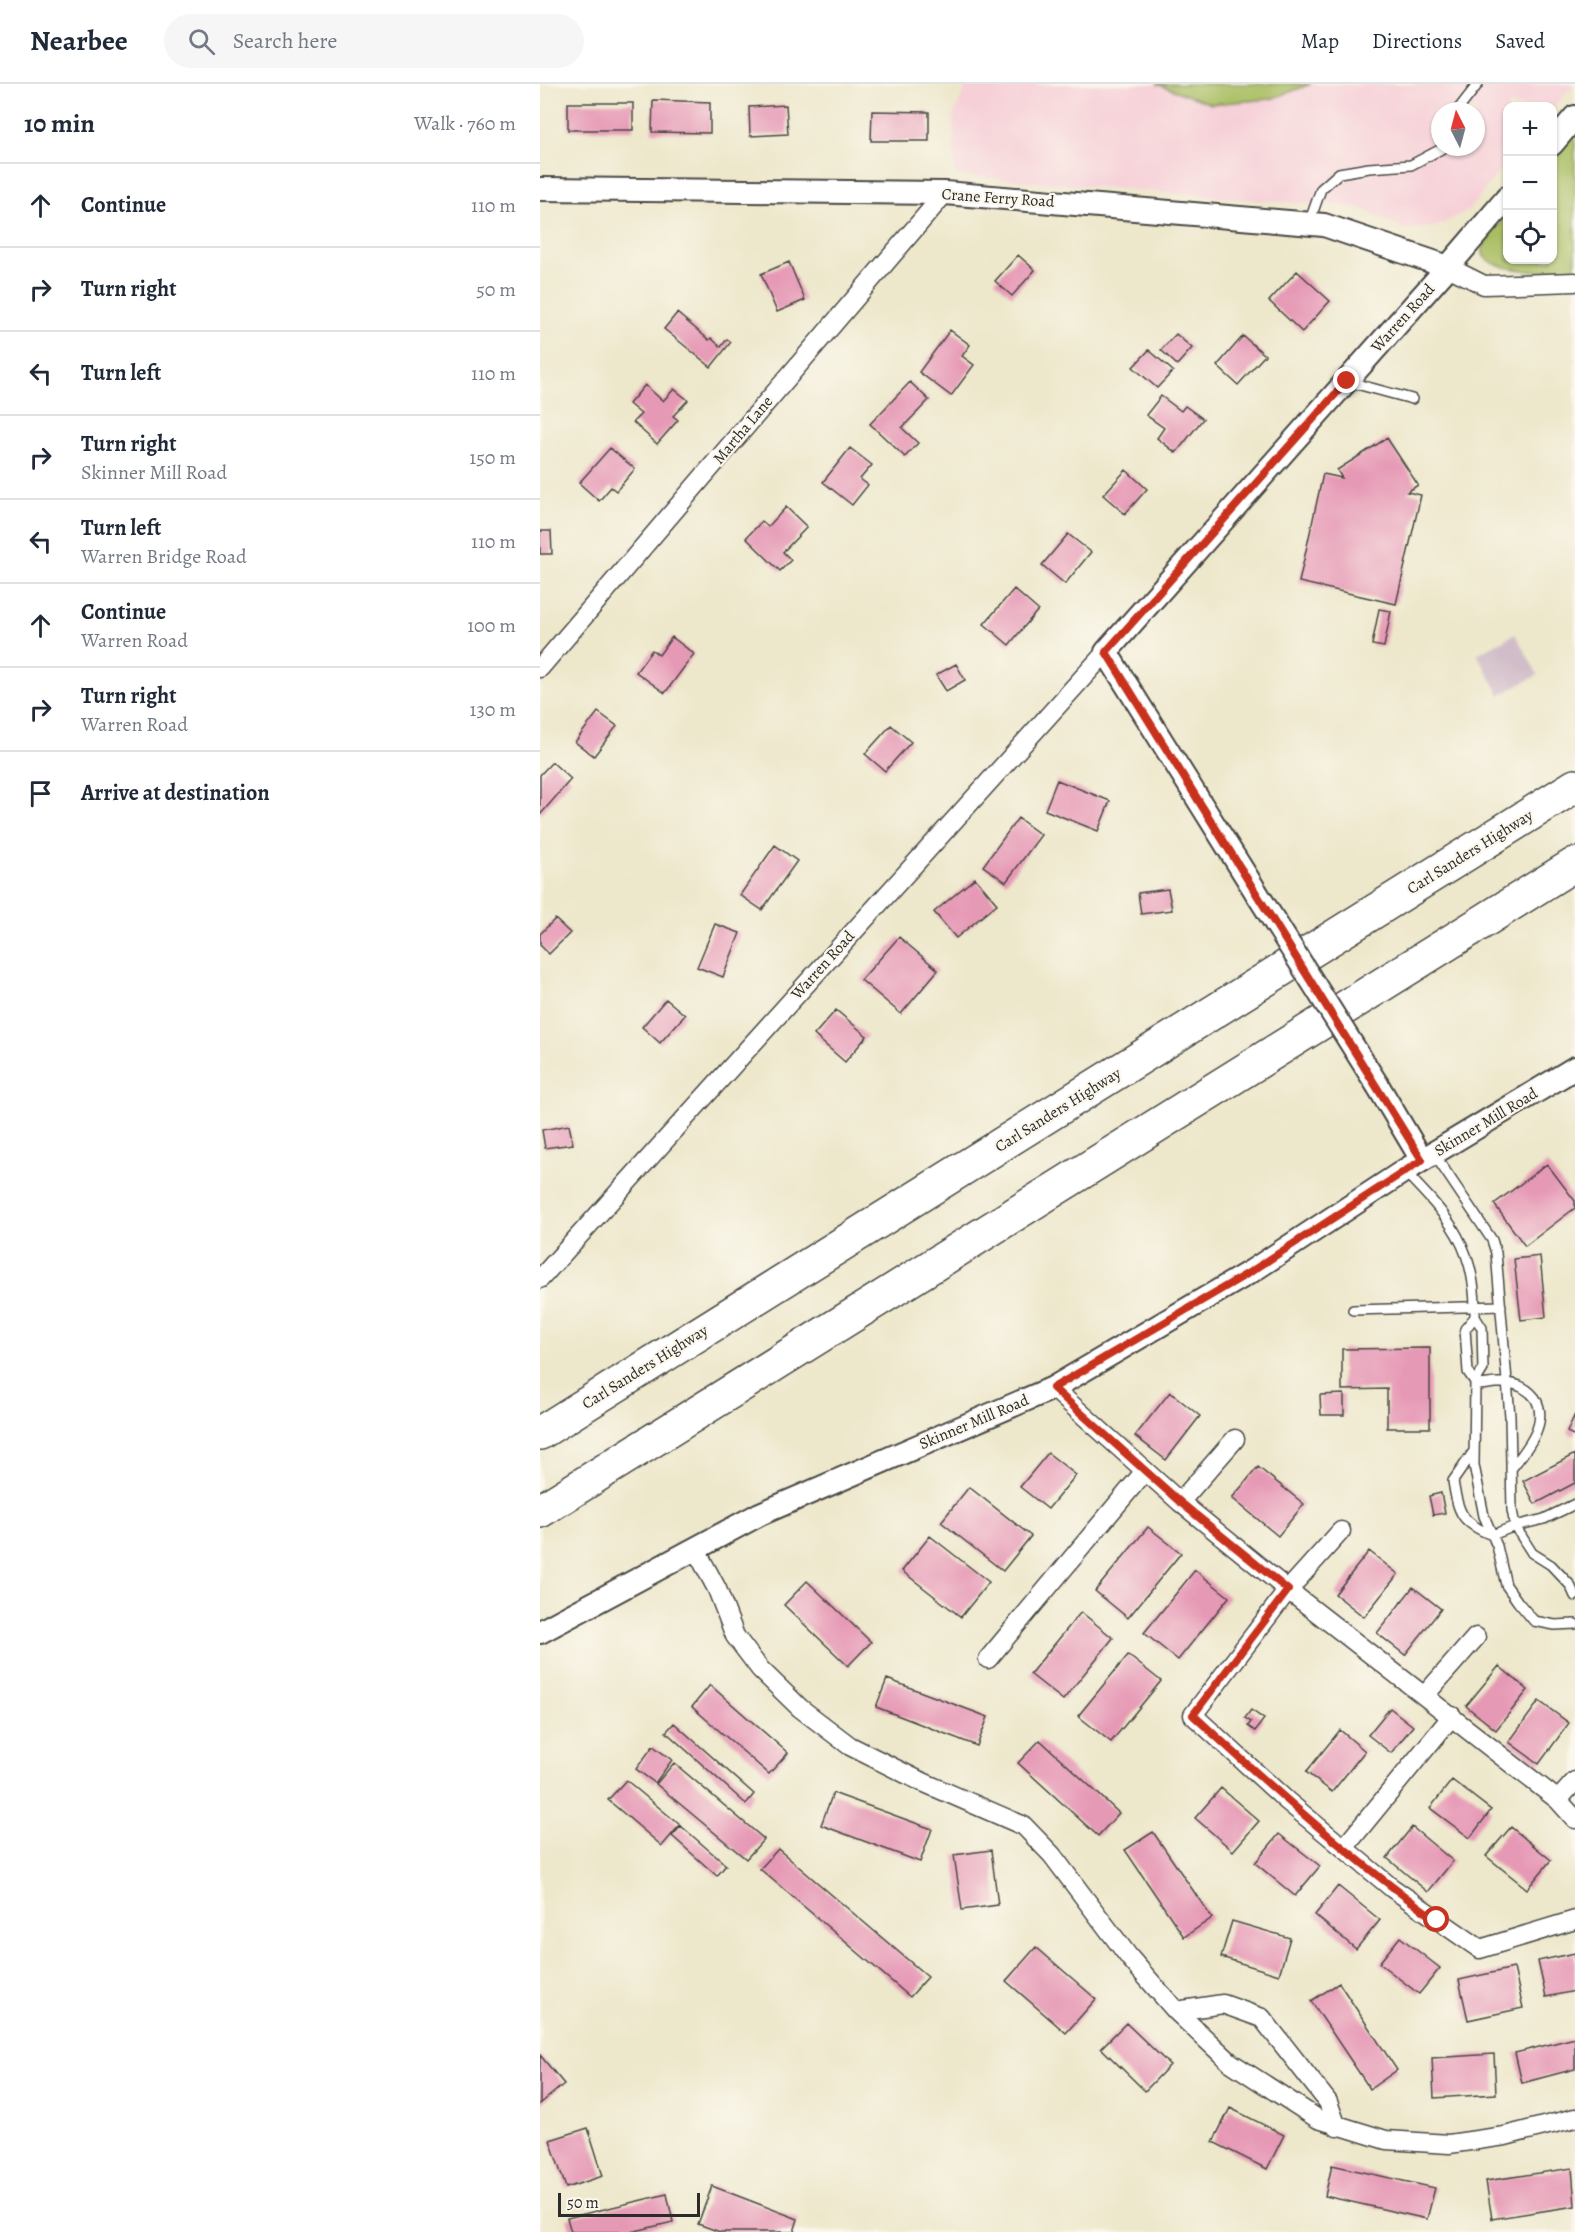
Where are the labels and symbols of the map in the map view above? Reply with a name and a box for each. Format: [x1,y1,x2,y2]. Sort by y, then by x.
north arrow [1431,102,1485,156]
street label: Crane Ferry Road [941,183,1056,213]
street label: Warren Road [1366,279,1440,358]
route end [1333,367,1359,393]
street label: Martha Lane [708,391,778,469]
street label: Carl Sanders Highway [1403,804,1538,900]
street label: Warren Road [786,926,860,1005]
street label: Carl Sanders Highway [991,1062,1126,1158]
street label: Skinner Mill Road [1430,1082,1542,1162]
street label: Carl Sanders Highway [578,1319,713,1415]
street label: Skinner Mill Road [916,1389,1033,1455]
route start [1423,1906,1449,1932]
scale bar [558,2190,700,2218]

